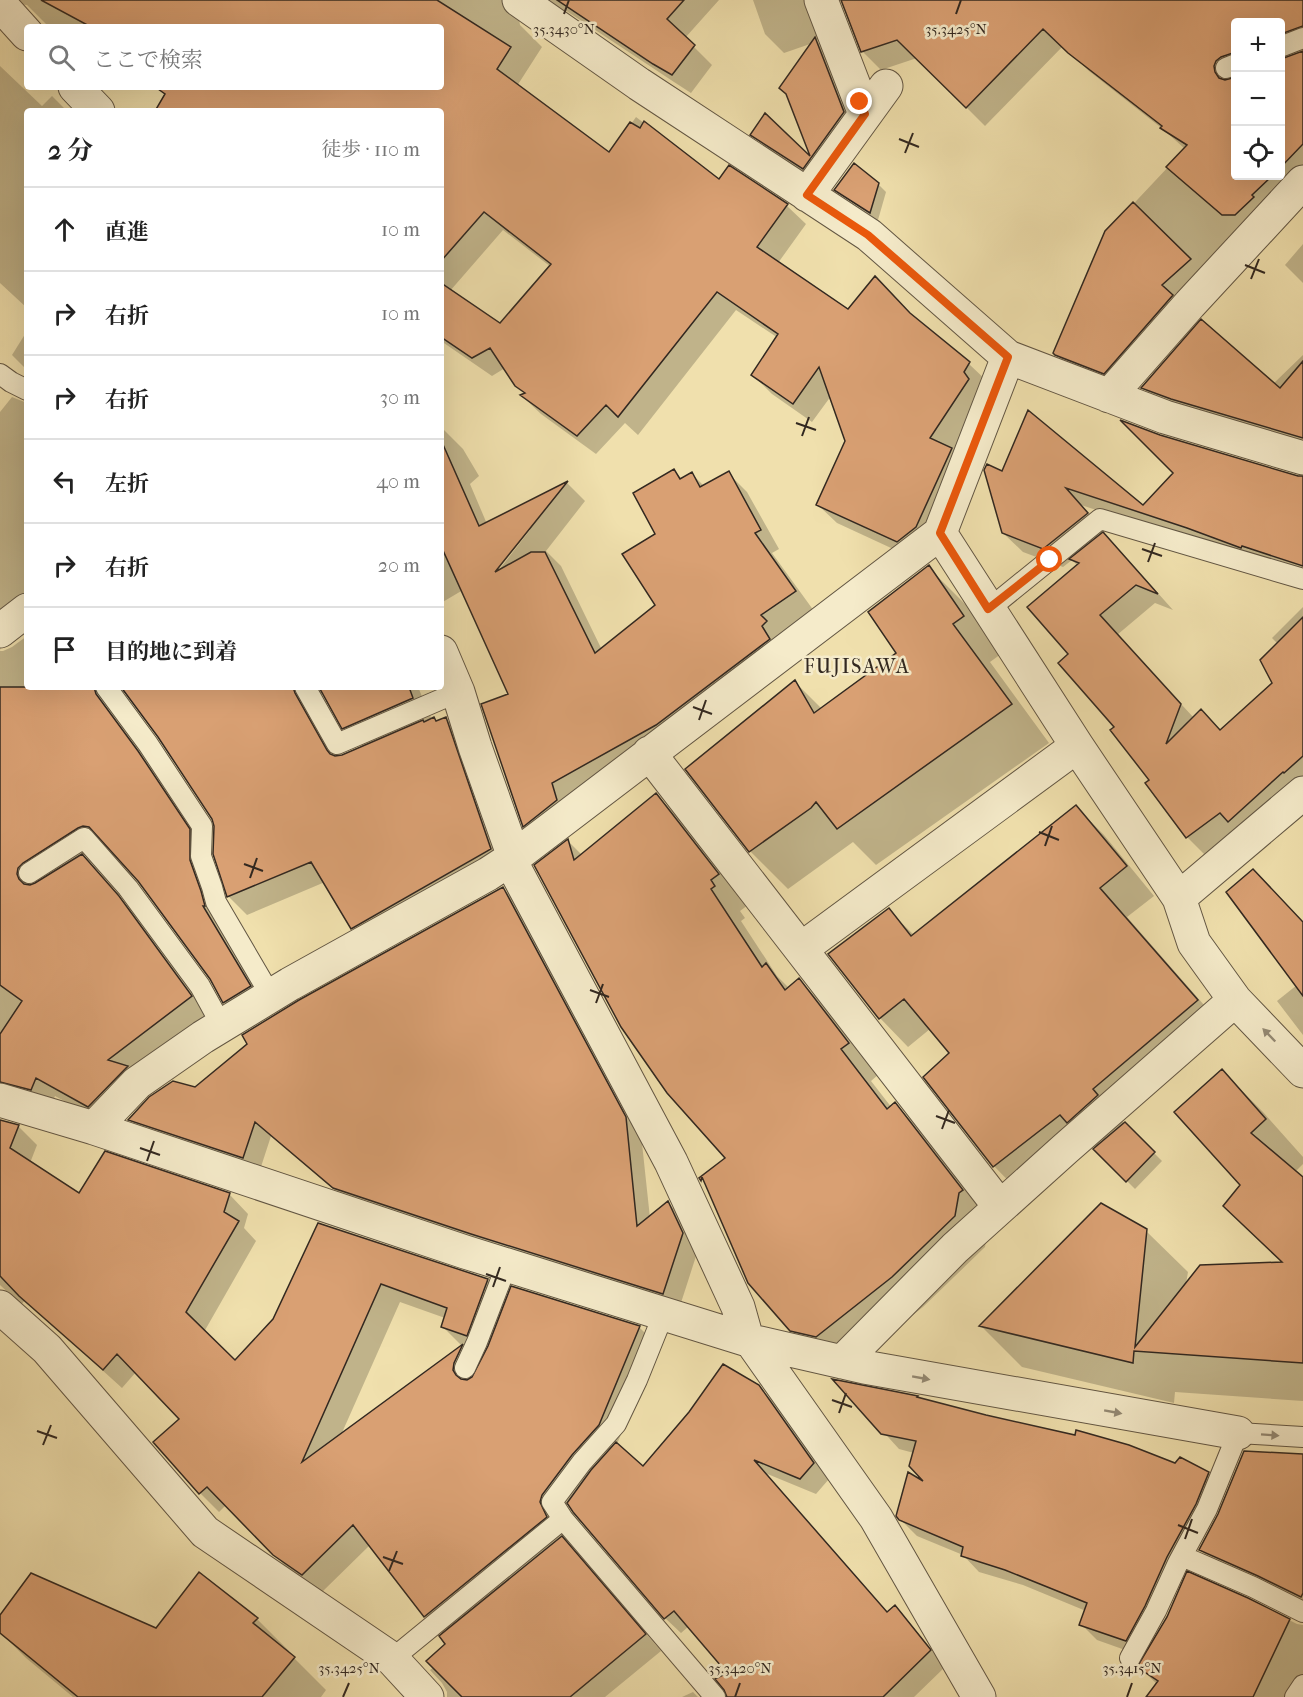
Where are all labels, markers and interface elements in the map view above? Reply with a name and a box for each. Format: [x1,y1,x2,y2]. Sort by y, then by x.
map controls [1231,18,1285,180]
button: + [1231,18,1285,72]
text: 35.3430°N [533,20,596,38]
text: 35.3425°N [925,20,987,38]
search box [24,24,444,90]
icon: search [45,41,78,74]
text: ここで検索 [93,47,203,73]
button: − [1231,72,1285,126]
route end [846,88,872,114]
button: locate [1231,126,1285,180]
text: 2 分 [48,135,93,166]
text: 徒歩 · 110 m [321,138,420,161]
icon: ahead [48,213,81,246]
text: 10 m [381,218,420,241]
text: 直進 [105,219,149,245]
icon: right [48,297,81,330]
text: 10 m [381,302,420,325]
text: 右折 [105,303,149,329]
icon: right [48,381,81,414]
text: 30 m [380,386,420,409]
text: 右折 [105,387,149,413]
icon: left [48,465,81,498]
text: 40 m [376,470,420,493]
text: 左折 [105,471,149,497]
route start [1036,546,1062,572]
icon: right [48,549,81,582]
text: 20 m [378,554,420,577]
text: 右折 [105,555,149,581]
icon: arrive [48,633,81,666]
text: 目的地に到着 [105,639,237,665]
district label: FUJISAWA [804,655,910,678]
one-way arrow [1262,1028,1276,1043]
one-way arrow [912,1374,931,1383]
one-way arrow [1104,1408,1123,1417]
one-way arrow [1261,1431,1280,1440]
text: 35.3425°N [318,1659,380,1677]
text: 35.3420°N [708,1659,772,1677]
text: 35.3415°N [1102,1659,1162,1677]

